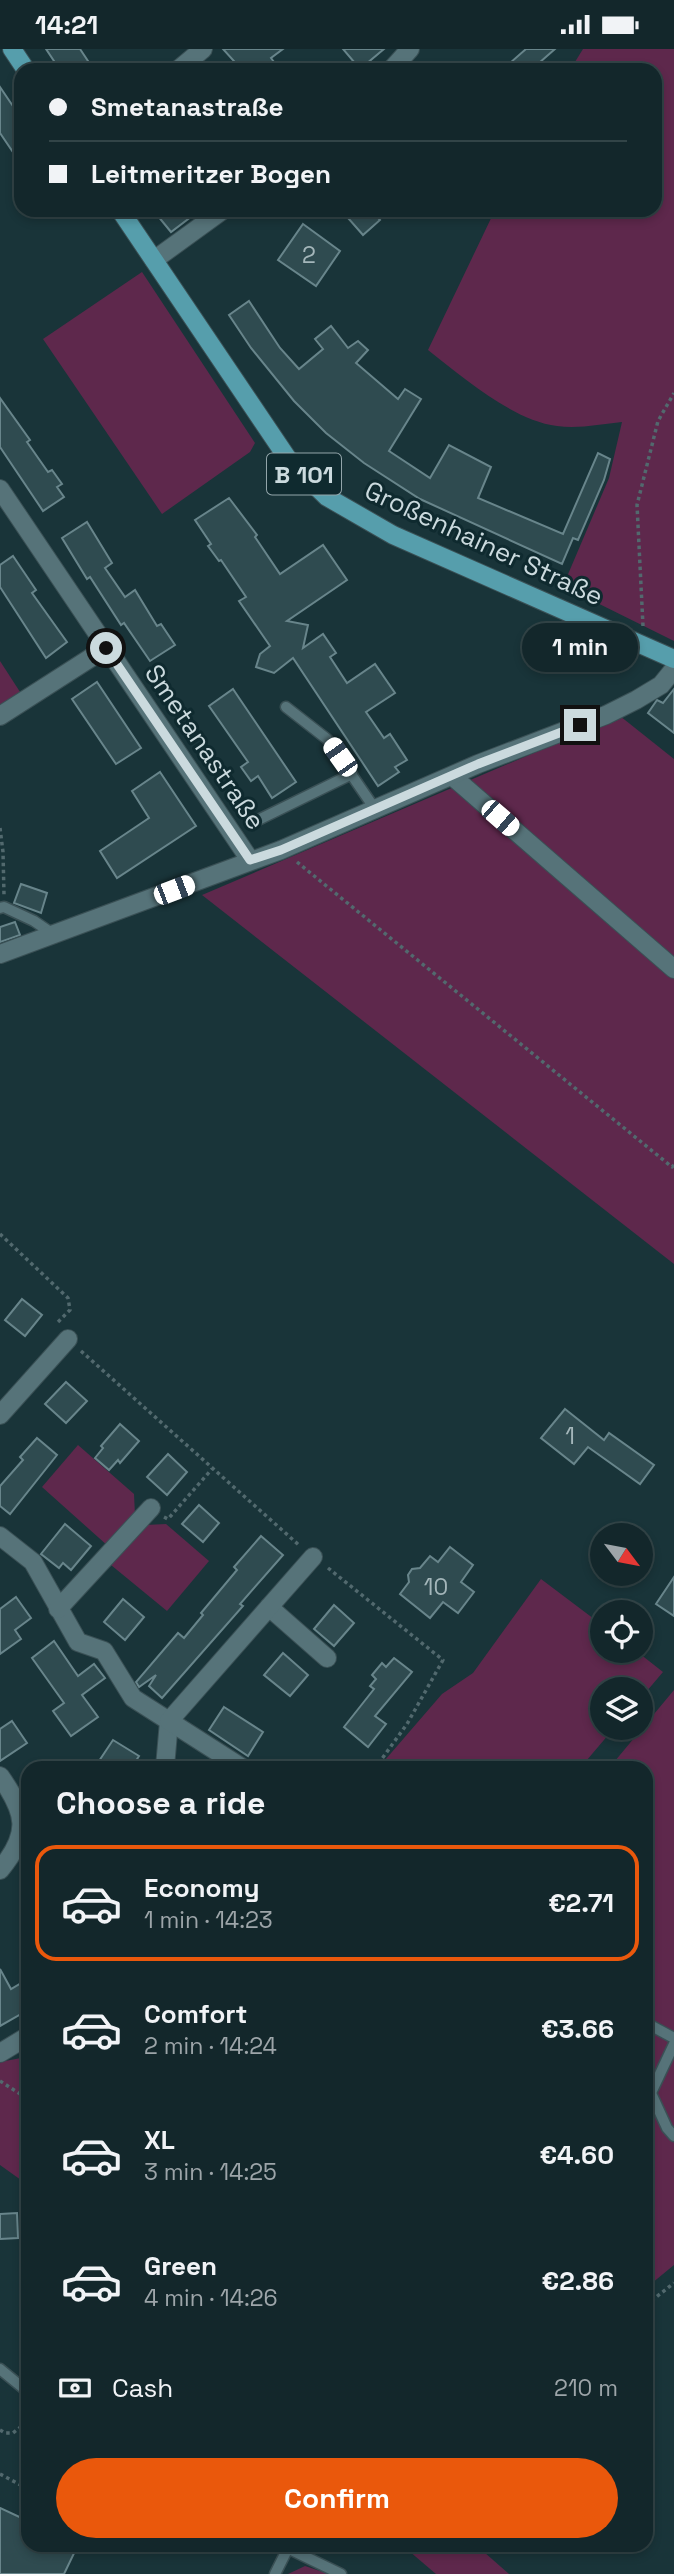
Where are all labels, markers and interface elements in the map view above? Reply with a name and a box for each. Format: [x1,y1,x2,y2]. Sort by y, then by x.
text: 14:21 [35,8,98,42]
text: Smetanastraße [91,90,284,124]
text: Leitmeritzer Bogen [91,157,331,191]
house number: 2 [302,240,316,270]
road number: B 101 [267,453,341,495]
street label: Großenhainer Straße [359,473,609,613]
callout: 1 min [522,623,638,673]
route start [90,632,122,664]
text: 1 min [552,632,608,662]
street label: Smetanastraße [137,658,273,836]
route end [564,709,596,741]
car [320,734,361,780]
car [478,796,523,840]
car [151,873,198,907]
house number: 1 [565,1421,575,1451]
north arrow [590,1523,653,1585]
map controls [590,1523,653,1740]
house number: 10 [424,1572,448,1602]
button: locate [590,1600,653,1663]
button: layers [590,1677,653,1740]
text: Choose a ride [56,1783,266,1823]
text: Economy [144,1871,260,1905]
icon: car [60,1872,123,1935]
text: €2.71 [548,1886,614,1920]
text: 1 min · 14:23 [144,1905,273,1935]
text: Comfort [144,1997,247,2031]
icon: car [60,1998,123,2061]
text: €3.66 [541,2012,614,2046]
text: 2 min · 14:24 [144,2031,277,2061]
text: XL [144,2123,175,2157]
icon: car [60,2124,123,2187]
text: €4.60 [539,2138,614,2172]
text: 3 min · 14:25 [144,2157,277,2187]
text: Green [144,2249,217,2283]
icon: car [60,2250,123,2313]
text: €2.86 [542,2264,614,2298]
text: 4 min · 14:26 [144,2283,278,2313]
icon: cash [56,2369,94,2407]
text: Cash [112,2371,173,2405]
text: 210 m [554,2373,618,2403]
button: Confirm [56,2458,618,2538]

